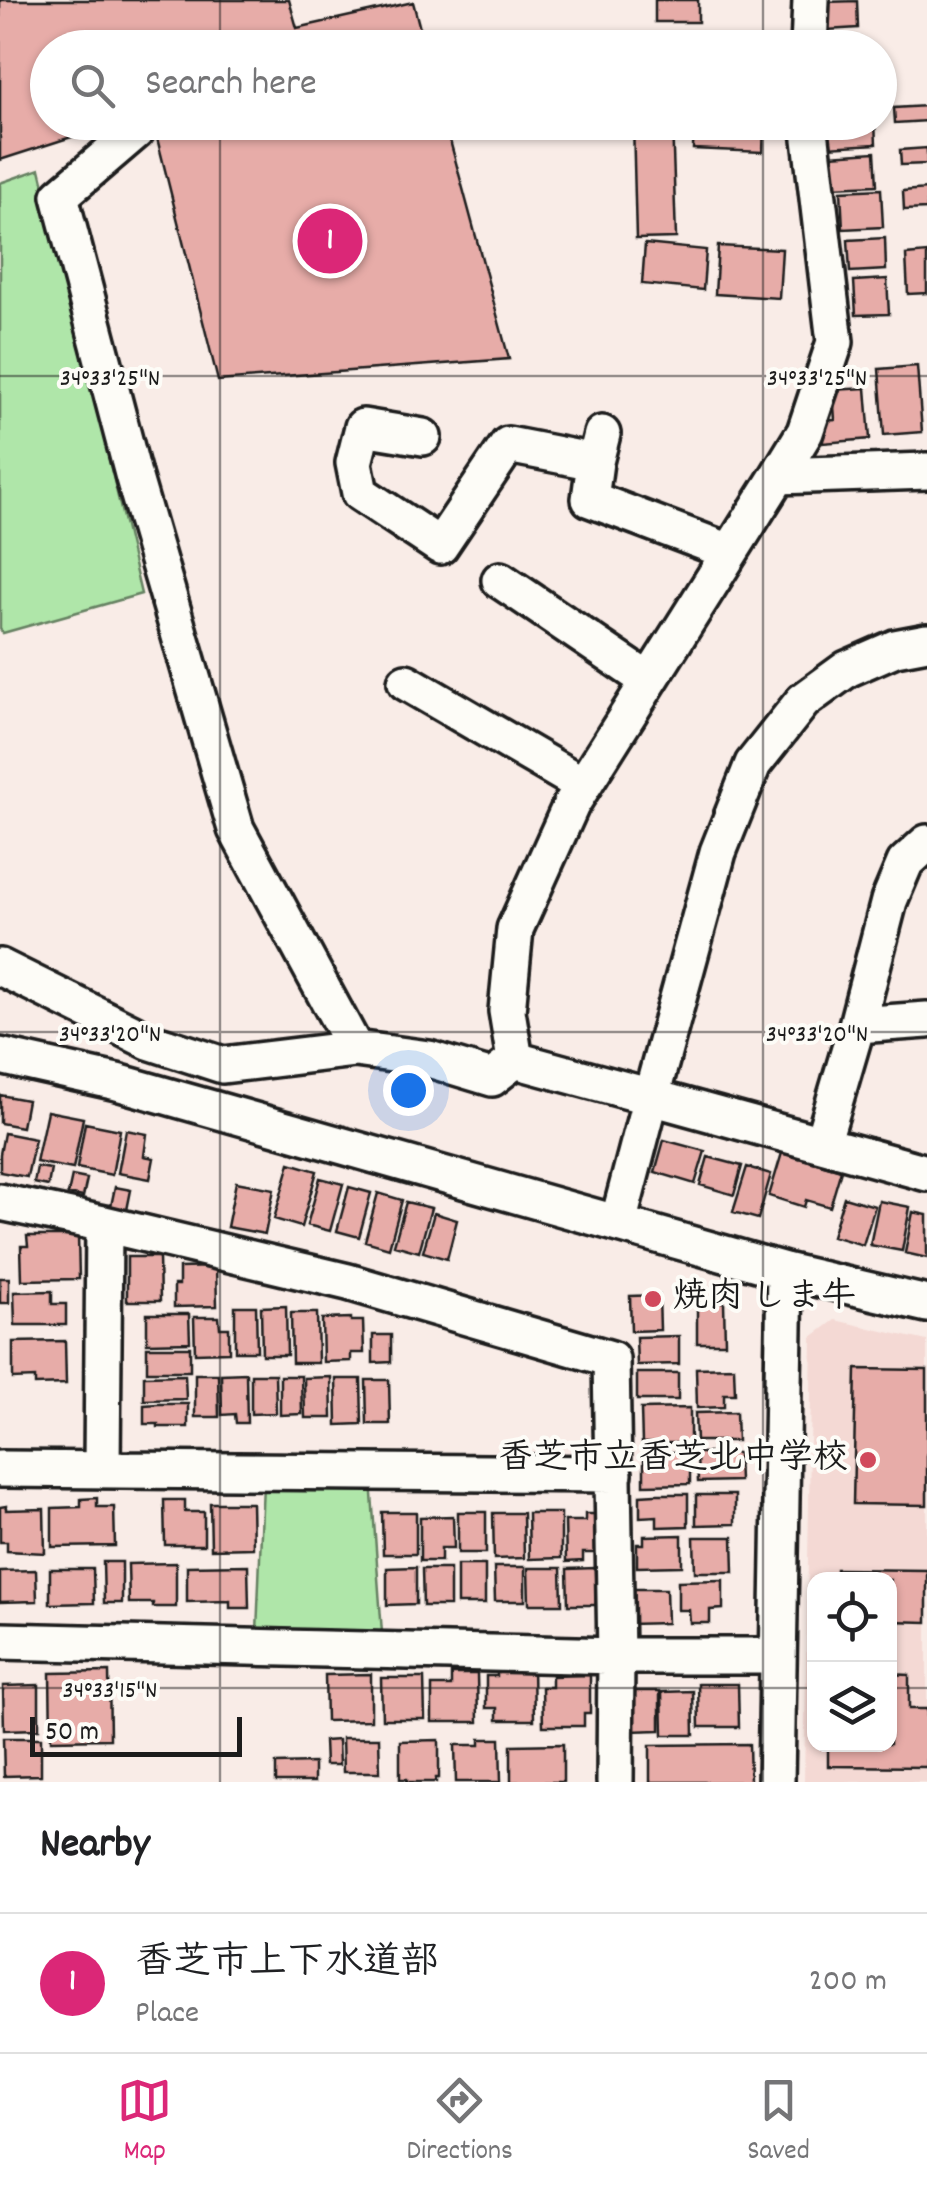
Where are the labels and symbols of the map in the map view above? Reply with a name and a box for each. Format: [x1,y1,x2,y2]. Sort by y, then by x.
pin: 1 [298,204,362,278]
text: 34°33'25"N [60,362,160,398]
text: 34°33'25"N [767,362,867,398]
text: 34°33'20"N [59,1018,161,1054]
text: 34°33'20"N [766,1018,868,1054]
your location [383,1065,434,1116]
place label: 焼肉 しま牛 [673,1274,856,1324]
marker: 焼肉 しま牛 [642,1288,664,1310]
place label: 香芝市立香芝北中学校 [498,1435,848,1485]
marker: 香芝市立香芝北中学校 [857,1449,879,1471]
text: 34°33'15"N [63,1674,157,1710]
scale bar [30,1712,242,1756]

